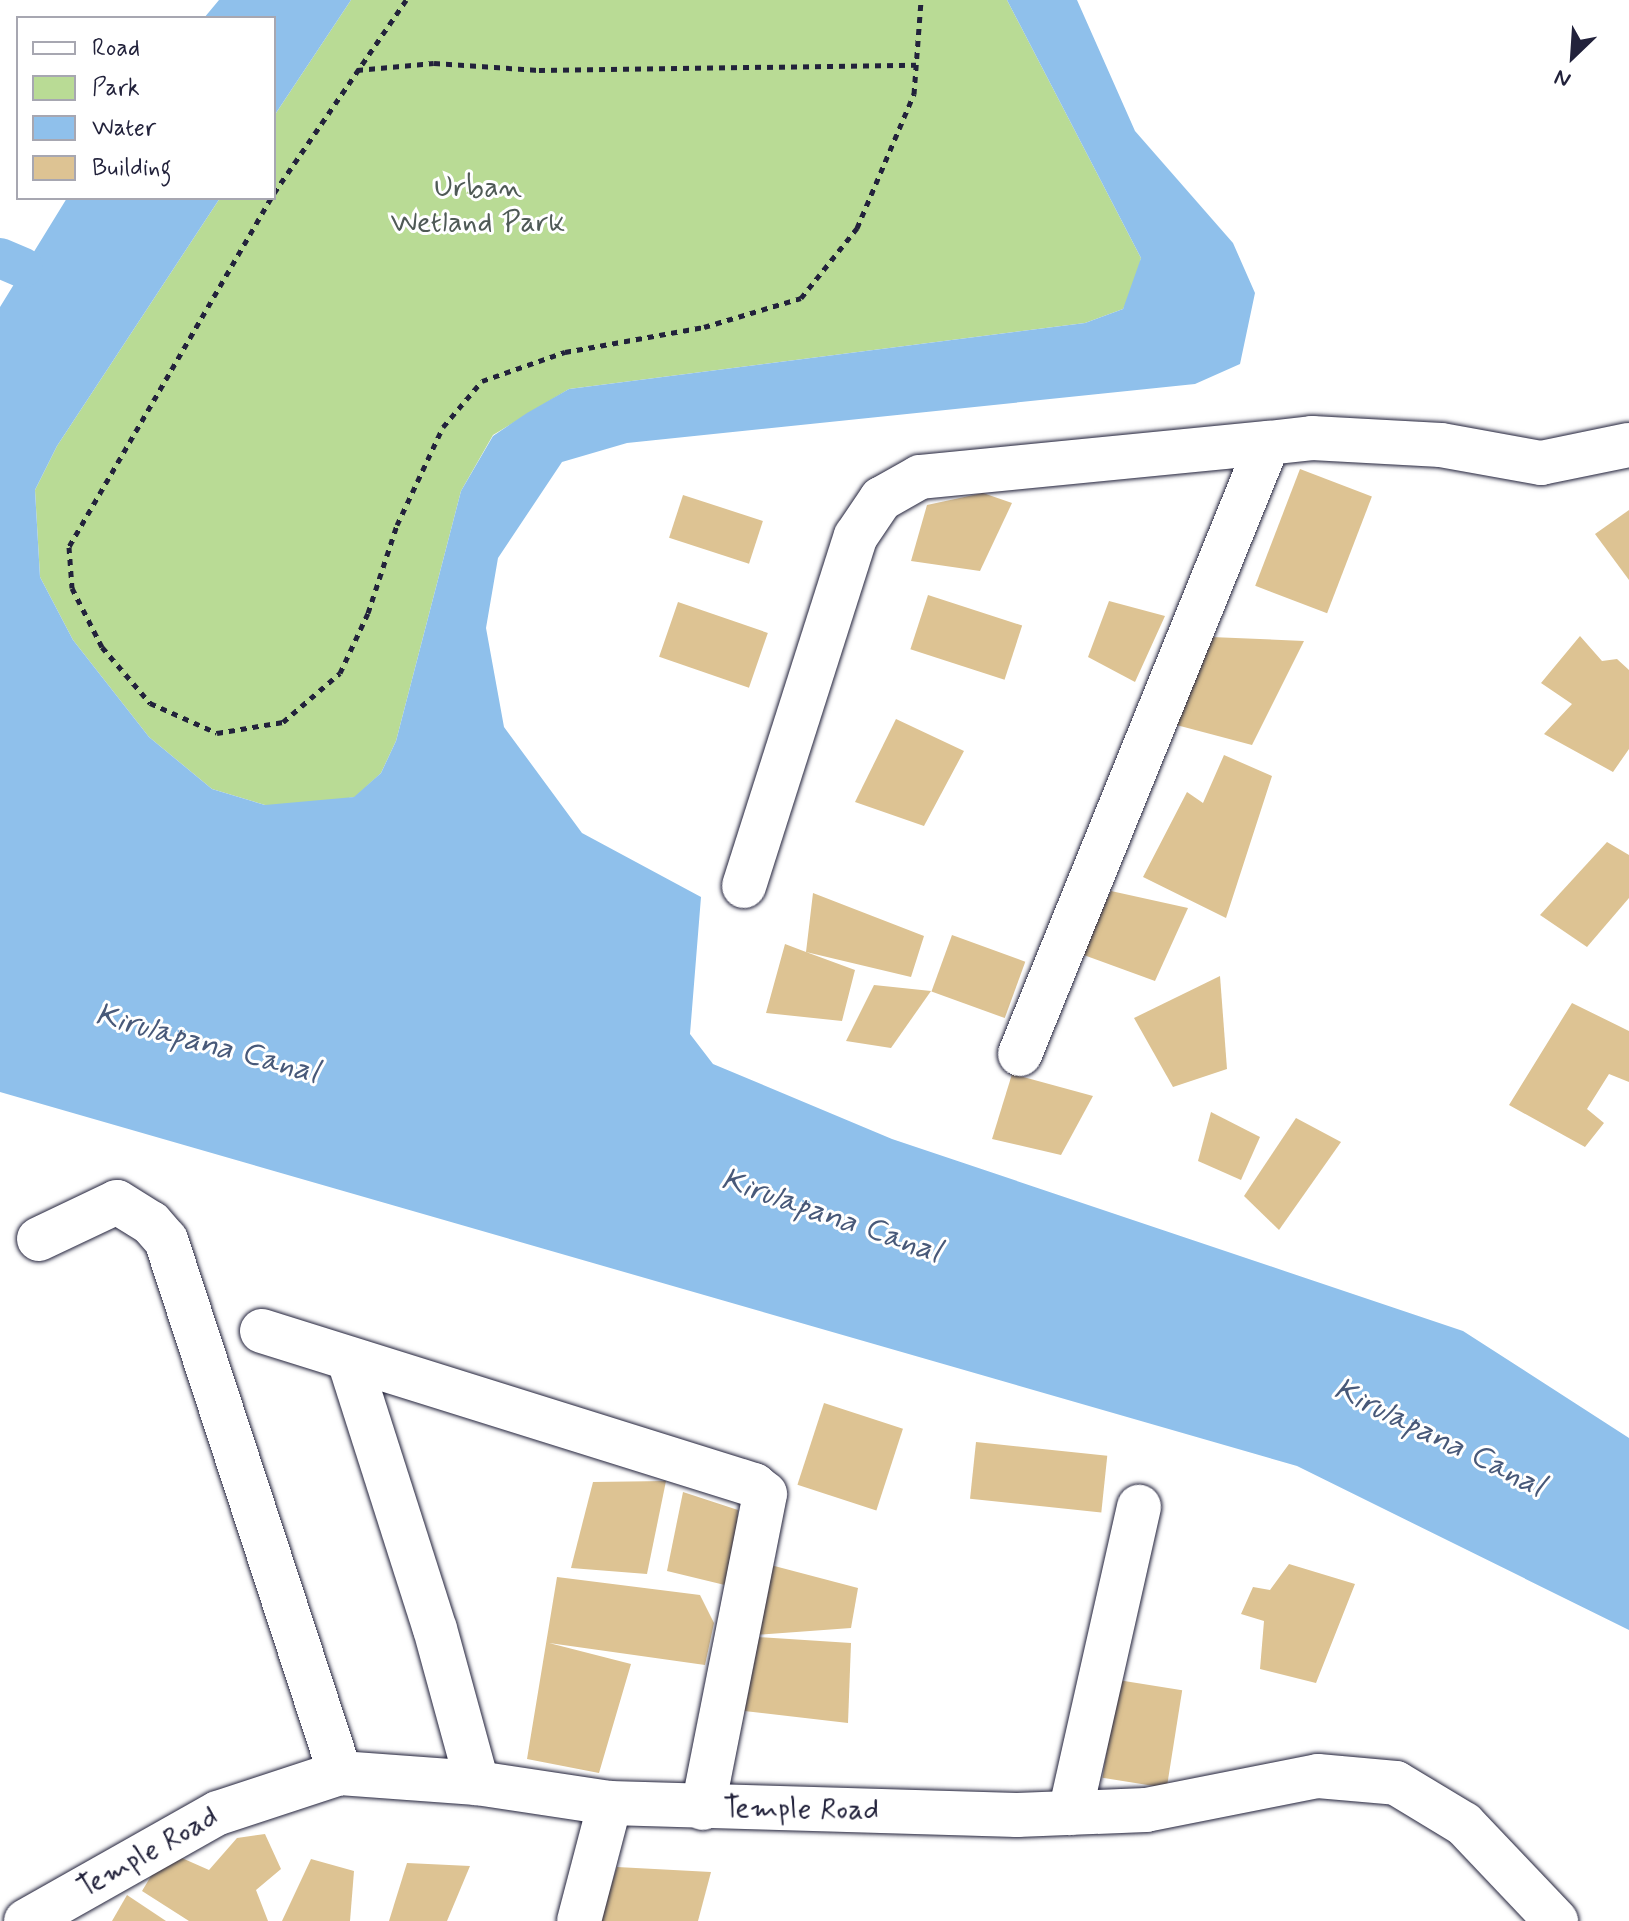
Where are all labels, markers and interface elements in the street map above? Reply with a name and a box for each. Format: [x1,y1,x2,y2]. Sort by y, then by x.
legend [16,16,276,200]
north arrow [1533,16,1613,96]
text: Road [92,33,140,64]
text: N [1550,62,1575,94]
text: Park [92,73,140,104]
text: Water [92,113,156,144]
text: Building [92,153,172,184]
park label: Urban Wetland Park [393,170,563,240]
water label: Kirulapana Canal [92,996,322,1092]
water label: Kirulapana Canal [717,1161,945,1271]
water label: Kirulapana Canal [1328,1371,1550,1505]
street label: Temple Road [722,1791,880,1829]
street label: Temple Road [71,1799,225,1907]

